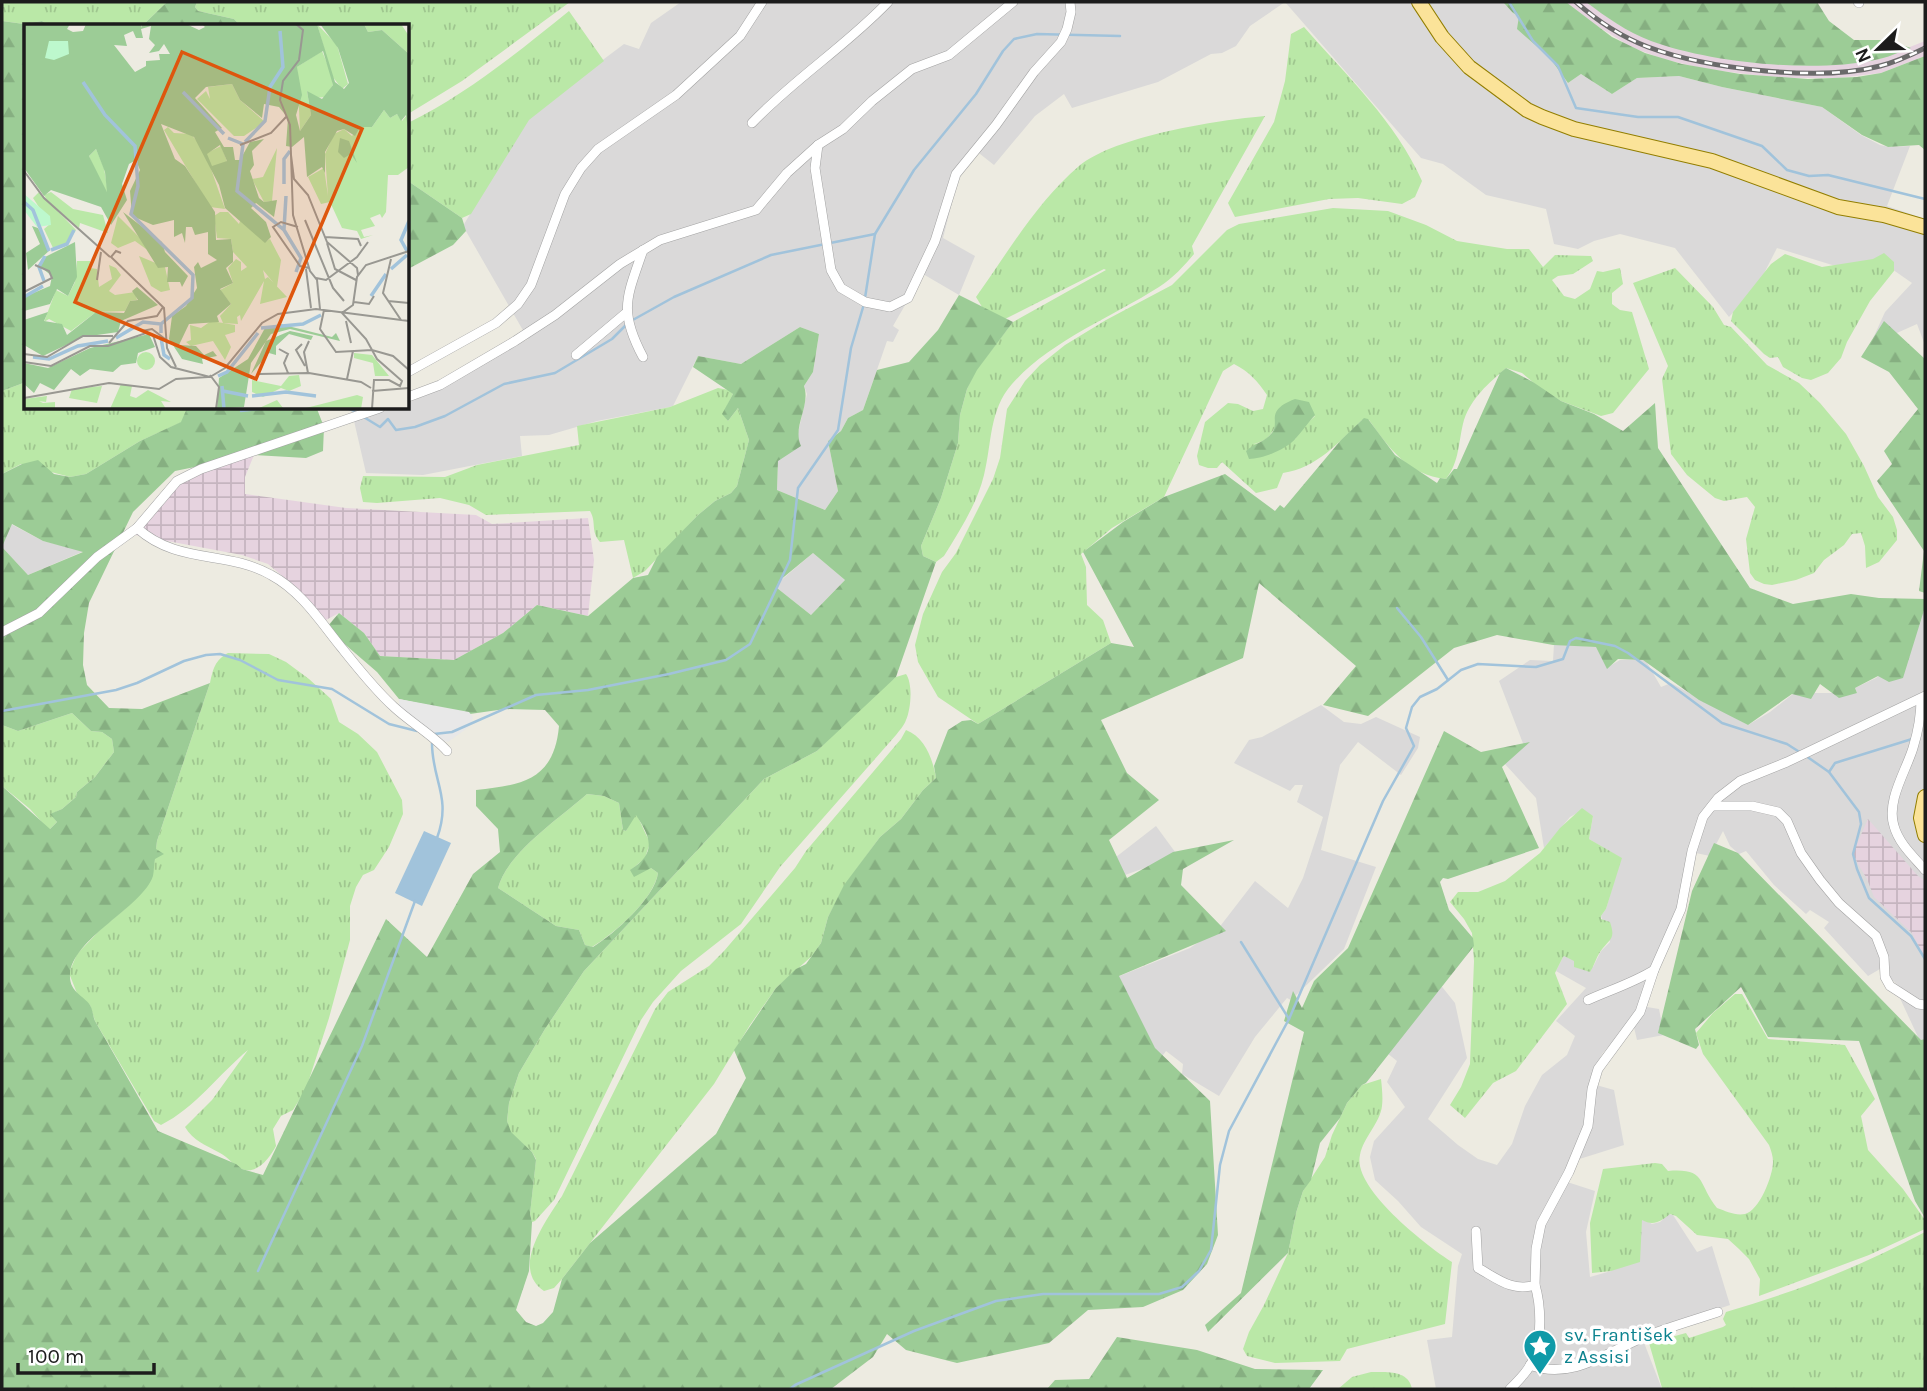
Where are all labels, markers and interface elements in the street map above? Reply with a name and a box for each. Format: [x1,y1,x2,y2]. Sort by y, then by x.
north arrow [1843,14,1913,84]
inset map [24,24,410,410]
text: N [1850,45,1876,66]
place label: sv. František z Assisi [1564,1324,1674,1368]
place icon: sv. František z Assisi [1521,1327,1559,1376]
scale bar [18,1332,154,1376]
text: 100 m [28,1344,85,1368]

